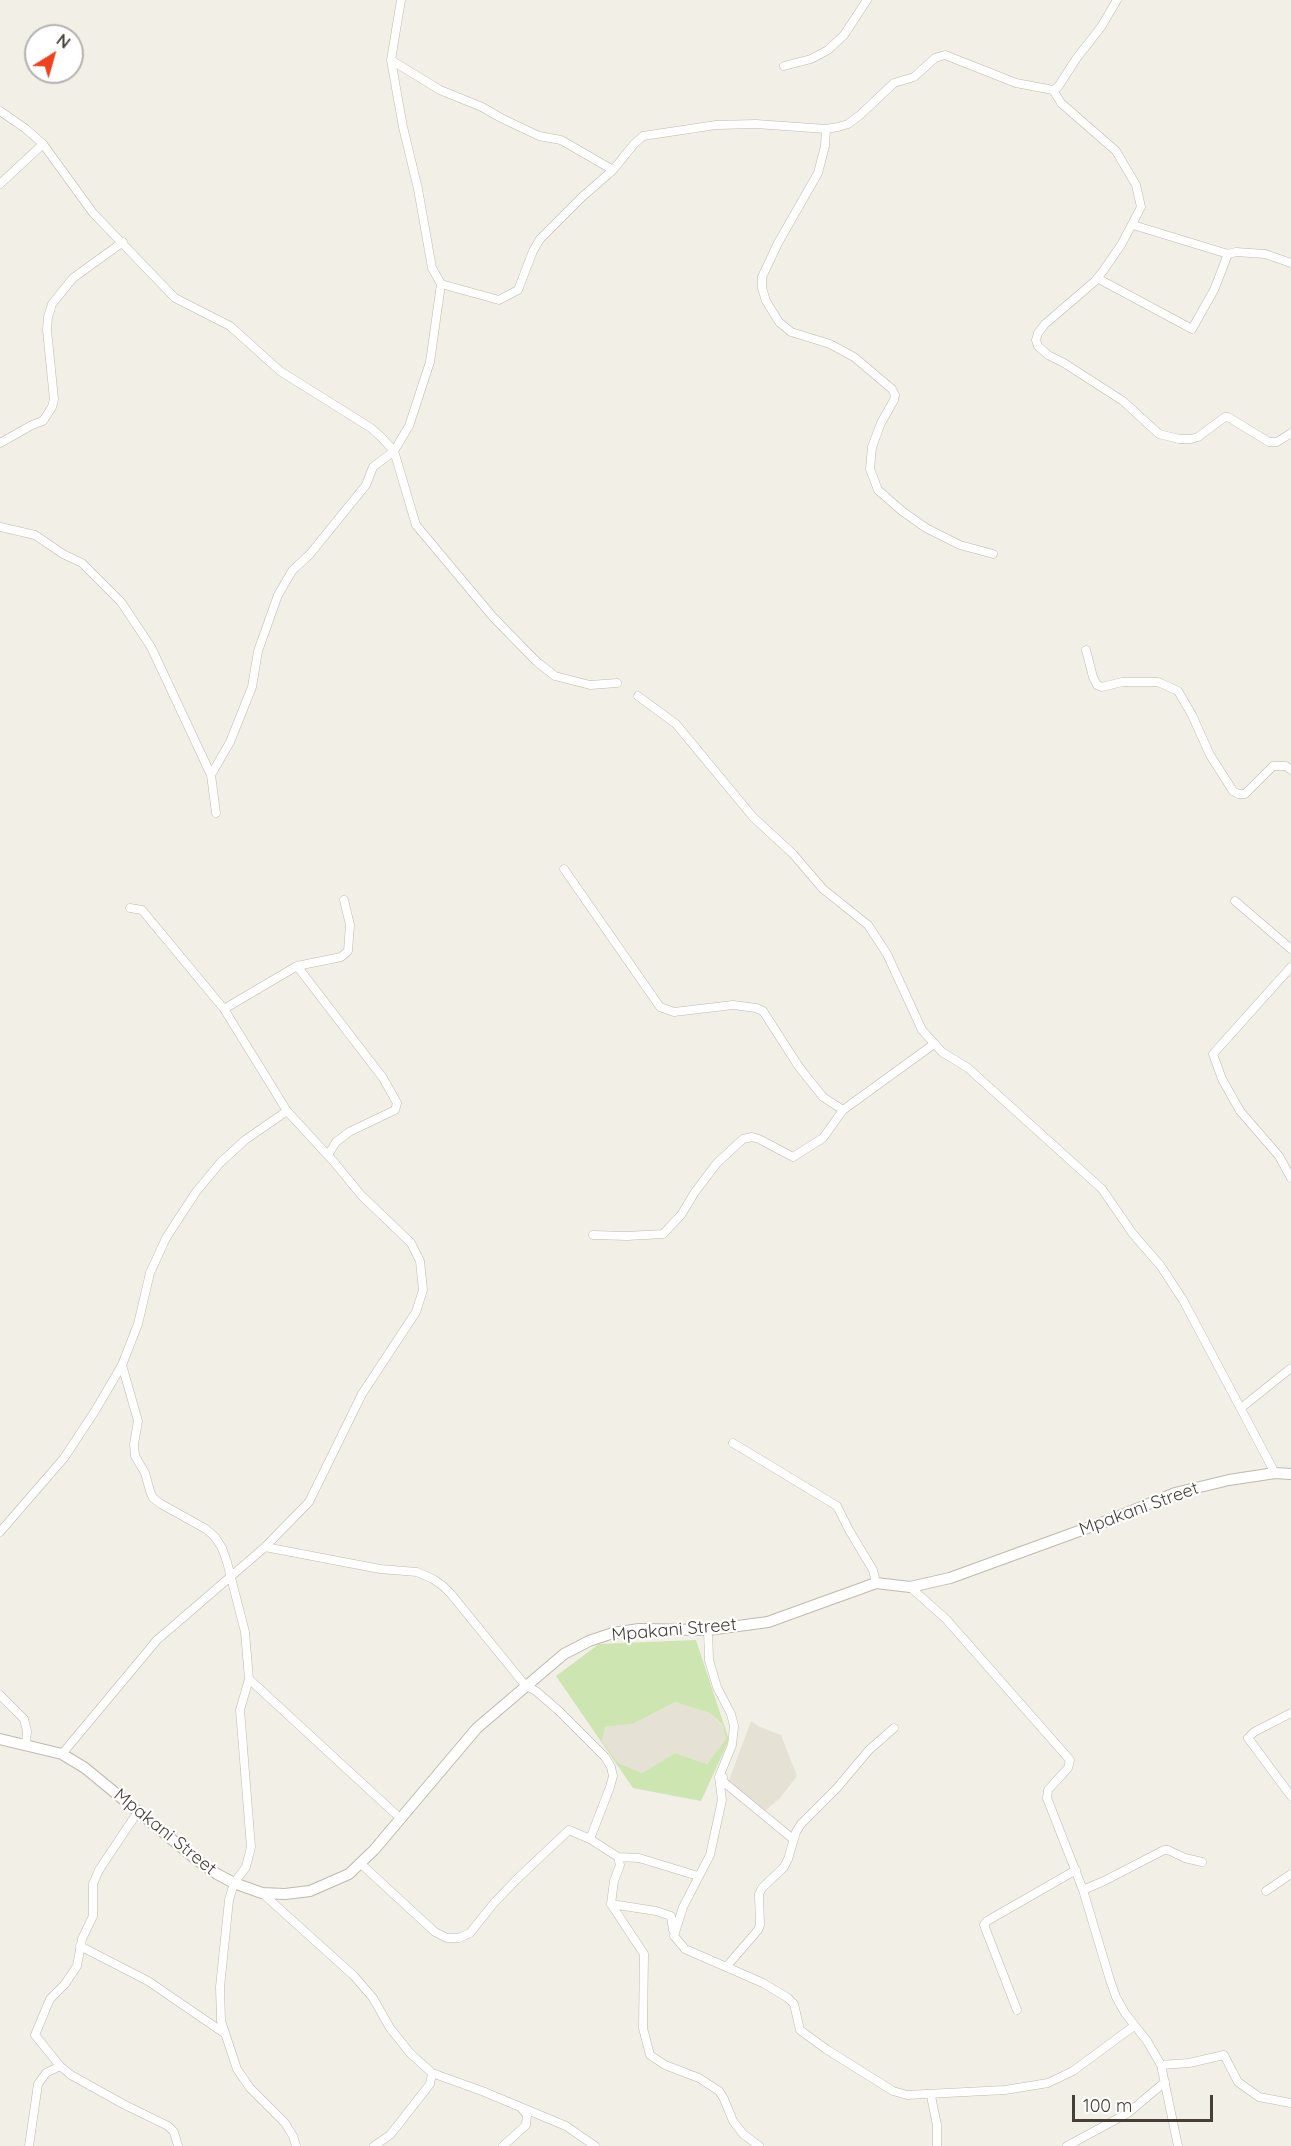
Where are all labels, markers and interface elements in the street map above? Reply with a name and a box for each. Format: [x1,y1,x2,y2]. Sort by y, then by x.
north arrow [24,24,84,84]
text: N [53,30,74,53]
street label: Mpakani Street [1076,1477,1202,1541]
street label: Mpakani Street [611,1614,737,1646]
street label: Mpakani Street [109,1784,221,1880]
scale bar [1075,2083,1216,2121]
text: 100 m [1083,2094,1132,2117]

